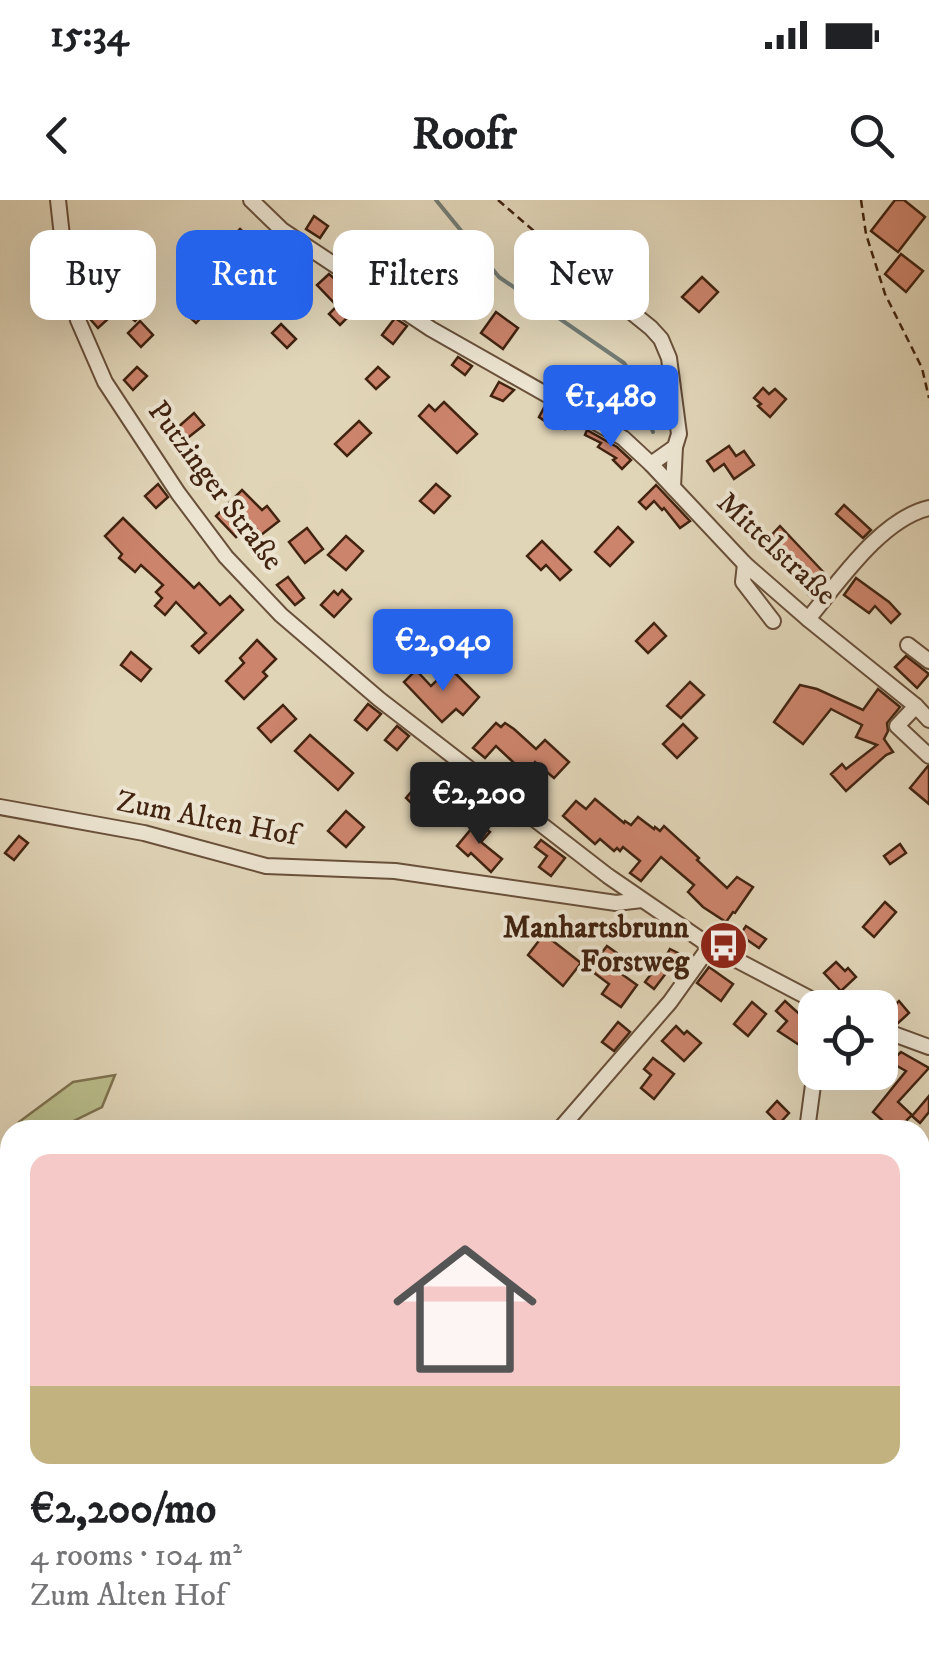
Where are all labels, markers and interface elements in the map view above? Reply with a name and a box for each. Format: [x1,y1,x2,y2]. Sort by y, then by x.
text: 15:34 [50,11,129,59]
text: Roofr [412,107,517,163]
icon: back [30,108,85,163]
icon: search [844,108,899,163]
chip: Buy [30,230,156,320]
chip: Rent [176,230,313,320]
chip: Filters [333,230,494,320]
chip: New [514,230,649,320]
pin: €1,480 [530,365,692,450]
text: €1,480 [565,377,657,417]
street label: Putzinger Straße [139,394,291,578]
street label: Mittelstraße [709,484,843,614]
pin: €2,040 [362,609,524,694]
text: €2,040 [395,621,491,661]
pin: €2,200 [398,762,560,847]
text: €2,200 [432,774,526,814]
street label: Zum Alten Hof [113,783,305,856]
place label: Manhartsbrunn Forstweg [503,910,690,981]
bus stop icon: Manhartsbrunn Forstweg [698,919,750,971]
map controls [798,990,898,1090]
button: locate [798,990,898,1090]
icon: home [375,1219,555,1399]
text: €2,200/mo [30,1484,216,1536]
text: 4 rooms · 104 m² [30,1536,242,1576]
text: Zum Alten Hof [30,1576,226,1616]

